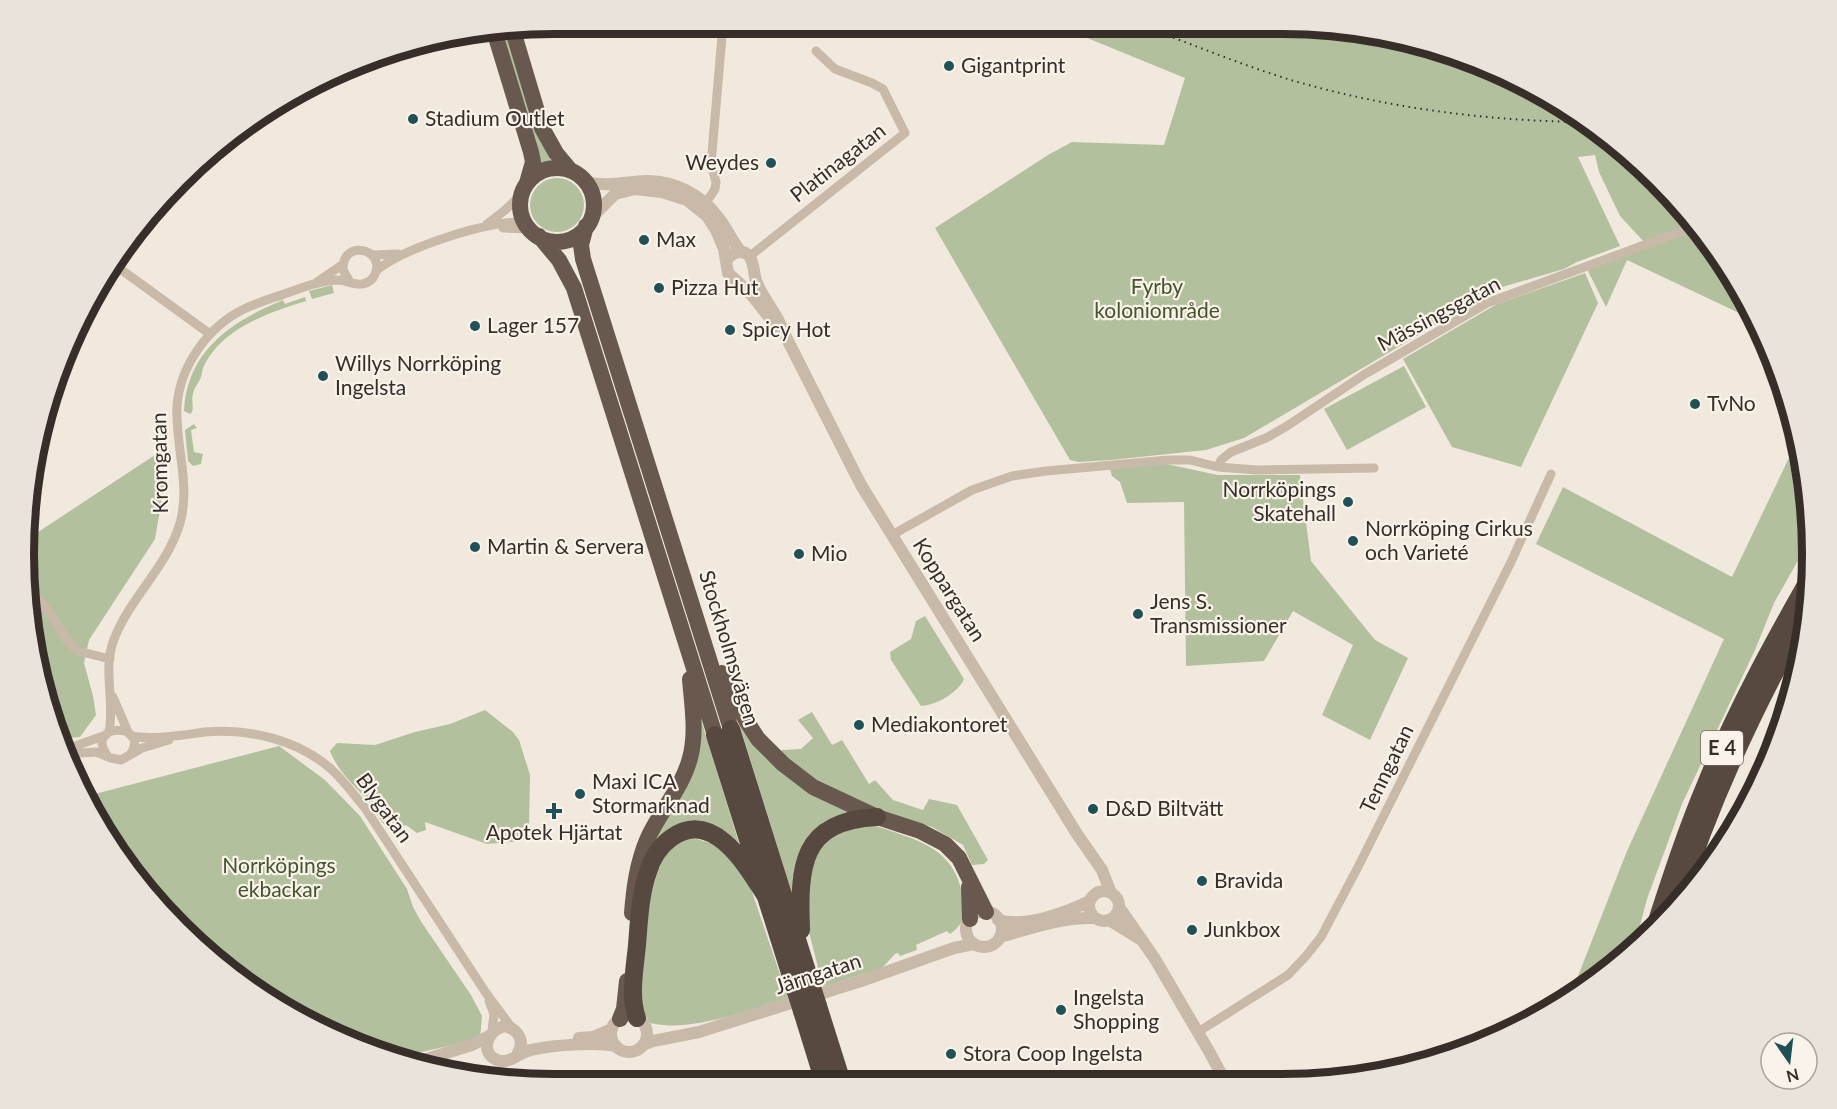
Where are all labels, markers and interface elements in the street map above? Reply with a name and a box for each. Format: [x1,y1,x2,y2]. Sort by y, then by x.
place label: Gigantprint [961,52,1066,77]
marker: Gigantprint [942,59,956,73]
place label: Stadium Outlet [425,105,565,130]
marker: Stadium Outlet [406,112,420,126]
street label: Platinagatan [785,117,890,207]
place label: Weydes [685,149,759,174]
marker: Weydes [764,156,778,170]
place label: Max [656,226,697,251]
marker: Max [637,233,651,247]
street label: Mässingsgatan [1373,270,1504,356]
park label: Fyrby koloniområde [1094,273,1220,322]
place label: Pizza Hut [671,274,759,299]
marker: Pizza Hut [652,281,666,295]
place label: Lager 157 [487,312,579,337]
place label: Spicy Hot [742,316,831,341]
marker: Lager 157 [468,319,482,333]
marker: Spicy Hot [723,323,737,337]
place label: Willys Norrköping Ingelsta [335,350,501,399]
marker: Willys Norrköping Ingelsta [316,369,330,383]
place label: TvNo [1707,390,1756,415]
marker: TvNo [1688,397,1702,411]
street label: Kromgatan [145,412,172,514]
place label: Norrköpings Skatehall [1223,476,1336,525]
marker: Norrköpings Skatehall [1341,495,1355,509]
place label: Norrköping Cirkus och Varieté [1365,515,1533,564]
place label: Martin & Servera [487,533,644,558]
street label: Koppargatan [909,533,992,646]
marker: Norrköping Cirkus och Varieté [1346,534,1360,548]
marker: Martin & Servera [468,540,482,554]
place label: Mio [811,540,847,565]
marker: Mio [792,547,806,561]
street label: Stockholmsvägen [695,567,766,728]
place label: Jens S. Transmissioner [1150,588,1287,637]
marker: Jens S. Transmissioner [1131,607,1145,621]
place label: Mediakontoret [871,711,1008,736]
marker: Mediakontoret [852,718,866,732]
street label: Tenngatan [1354,720,1418,817]
road number: E 4 [1701,731,1743,765]
street label: Blygatan [352,767,419,847]
place label: Maxi ICA Stormarknad [592,768,710,817]
marker: Maxi ICA Stormarknad [573,787,587,801]
place label: D&D Biltvätt [1105,795,1224,820]
marker: D&D Biltvätt [1086,802,1100,816]
marker: Apotek Hjärtat [547,804,561,818]
place label: Apotek Hjärtat [486,819,623,844]
park label: Norrköpings ekbackar [222,852,336,901]
place label: Bravida [1214,867,1283,892]
marker: Bravida [1195,874,1209,888]
place label: Junkbox [1204,916,1281,941]
marker: Junkbox [1185,923,1199,937]
street label: Järngatan [771,947,864,998]
place label: Ingelsta Shopping [1073,984,1159,1033]
marker: Ingelsta Shopping [1054,1003,1068,1017]
north arrow [1759,1031,1819,1091]
place label: Stora Coop Ingelsta [963,1040,1143,1065]
marker: Stora Coop Ingelsta [944,1047,958,1061]
text: N [1784,1065,1801,1087]

